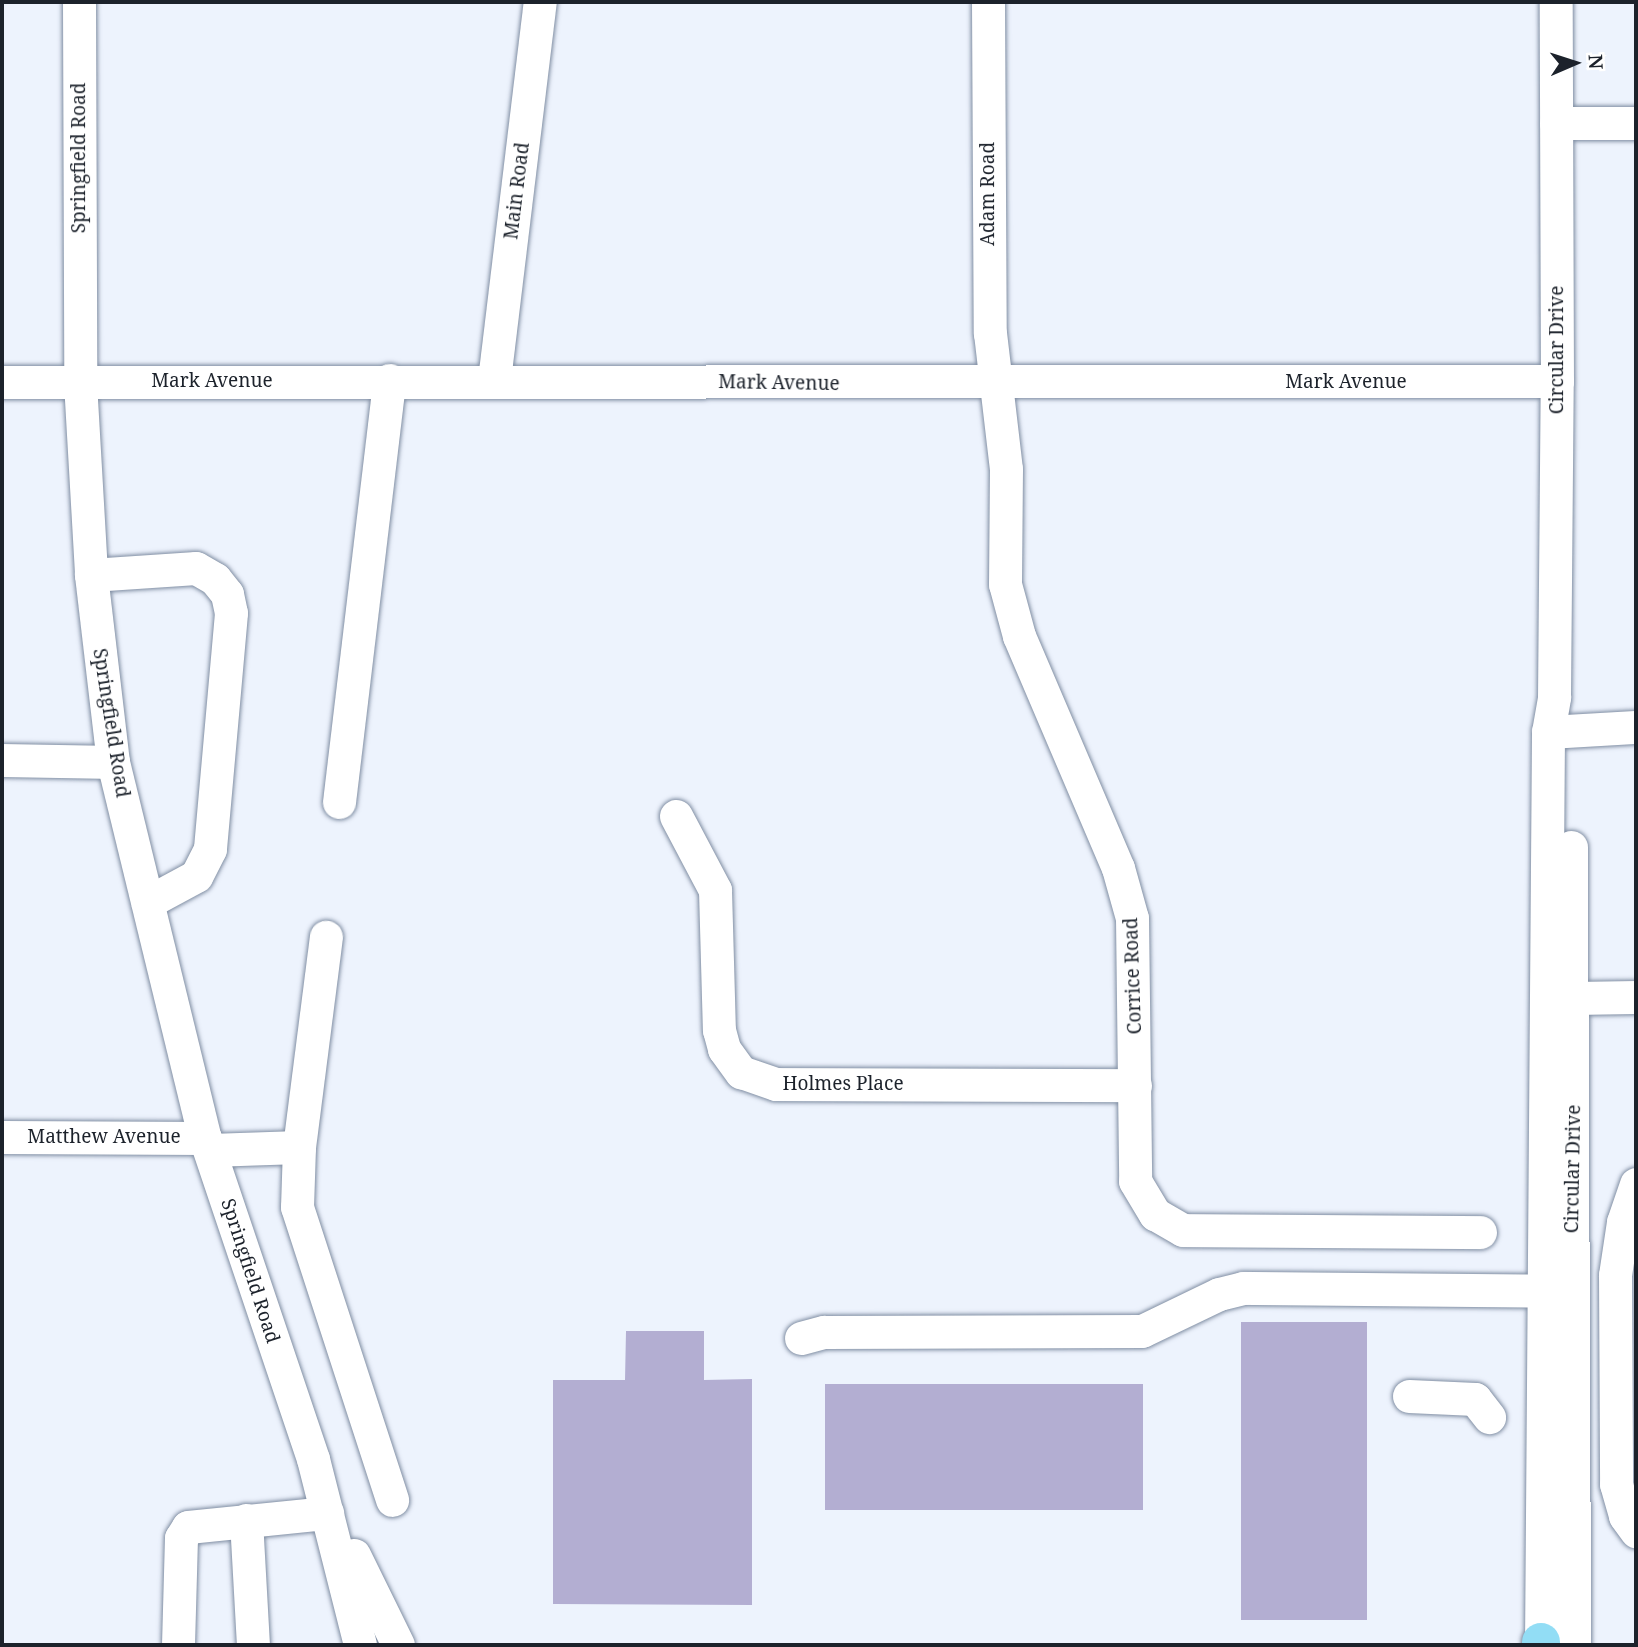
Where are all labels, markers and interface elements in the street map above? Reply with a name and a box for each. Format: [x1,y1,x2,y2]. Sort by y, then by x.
north arrow [1540,28,1610,98]
text: N [1583,54,1609,70]
street label: Springfield Road [68,83,90,233]
street label: Main Road [500,141,534,241]
street label: Adam Road [977,142,999,246]
street label: Circular Drive [1546,286,1568,414]
street label: Mark Avenue [151,370,273,392]
street label: Mark Avenue [718,371,840,395]
street label: Mark Avenue [1285,371,1407,393]
street label: Springfield Road [88,647,134,799]
street label: Corrice Road [1120,917,1146,1035]
street label: Holmes Place [782,1073,904,1095]
street label: Circular Drive [1560,1105,1586,1233]
street label: Matthew Avenue [27,1126,181,1148]
street label: Springfield Road [216,1196,284,1346]

